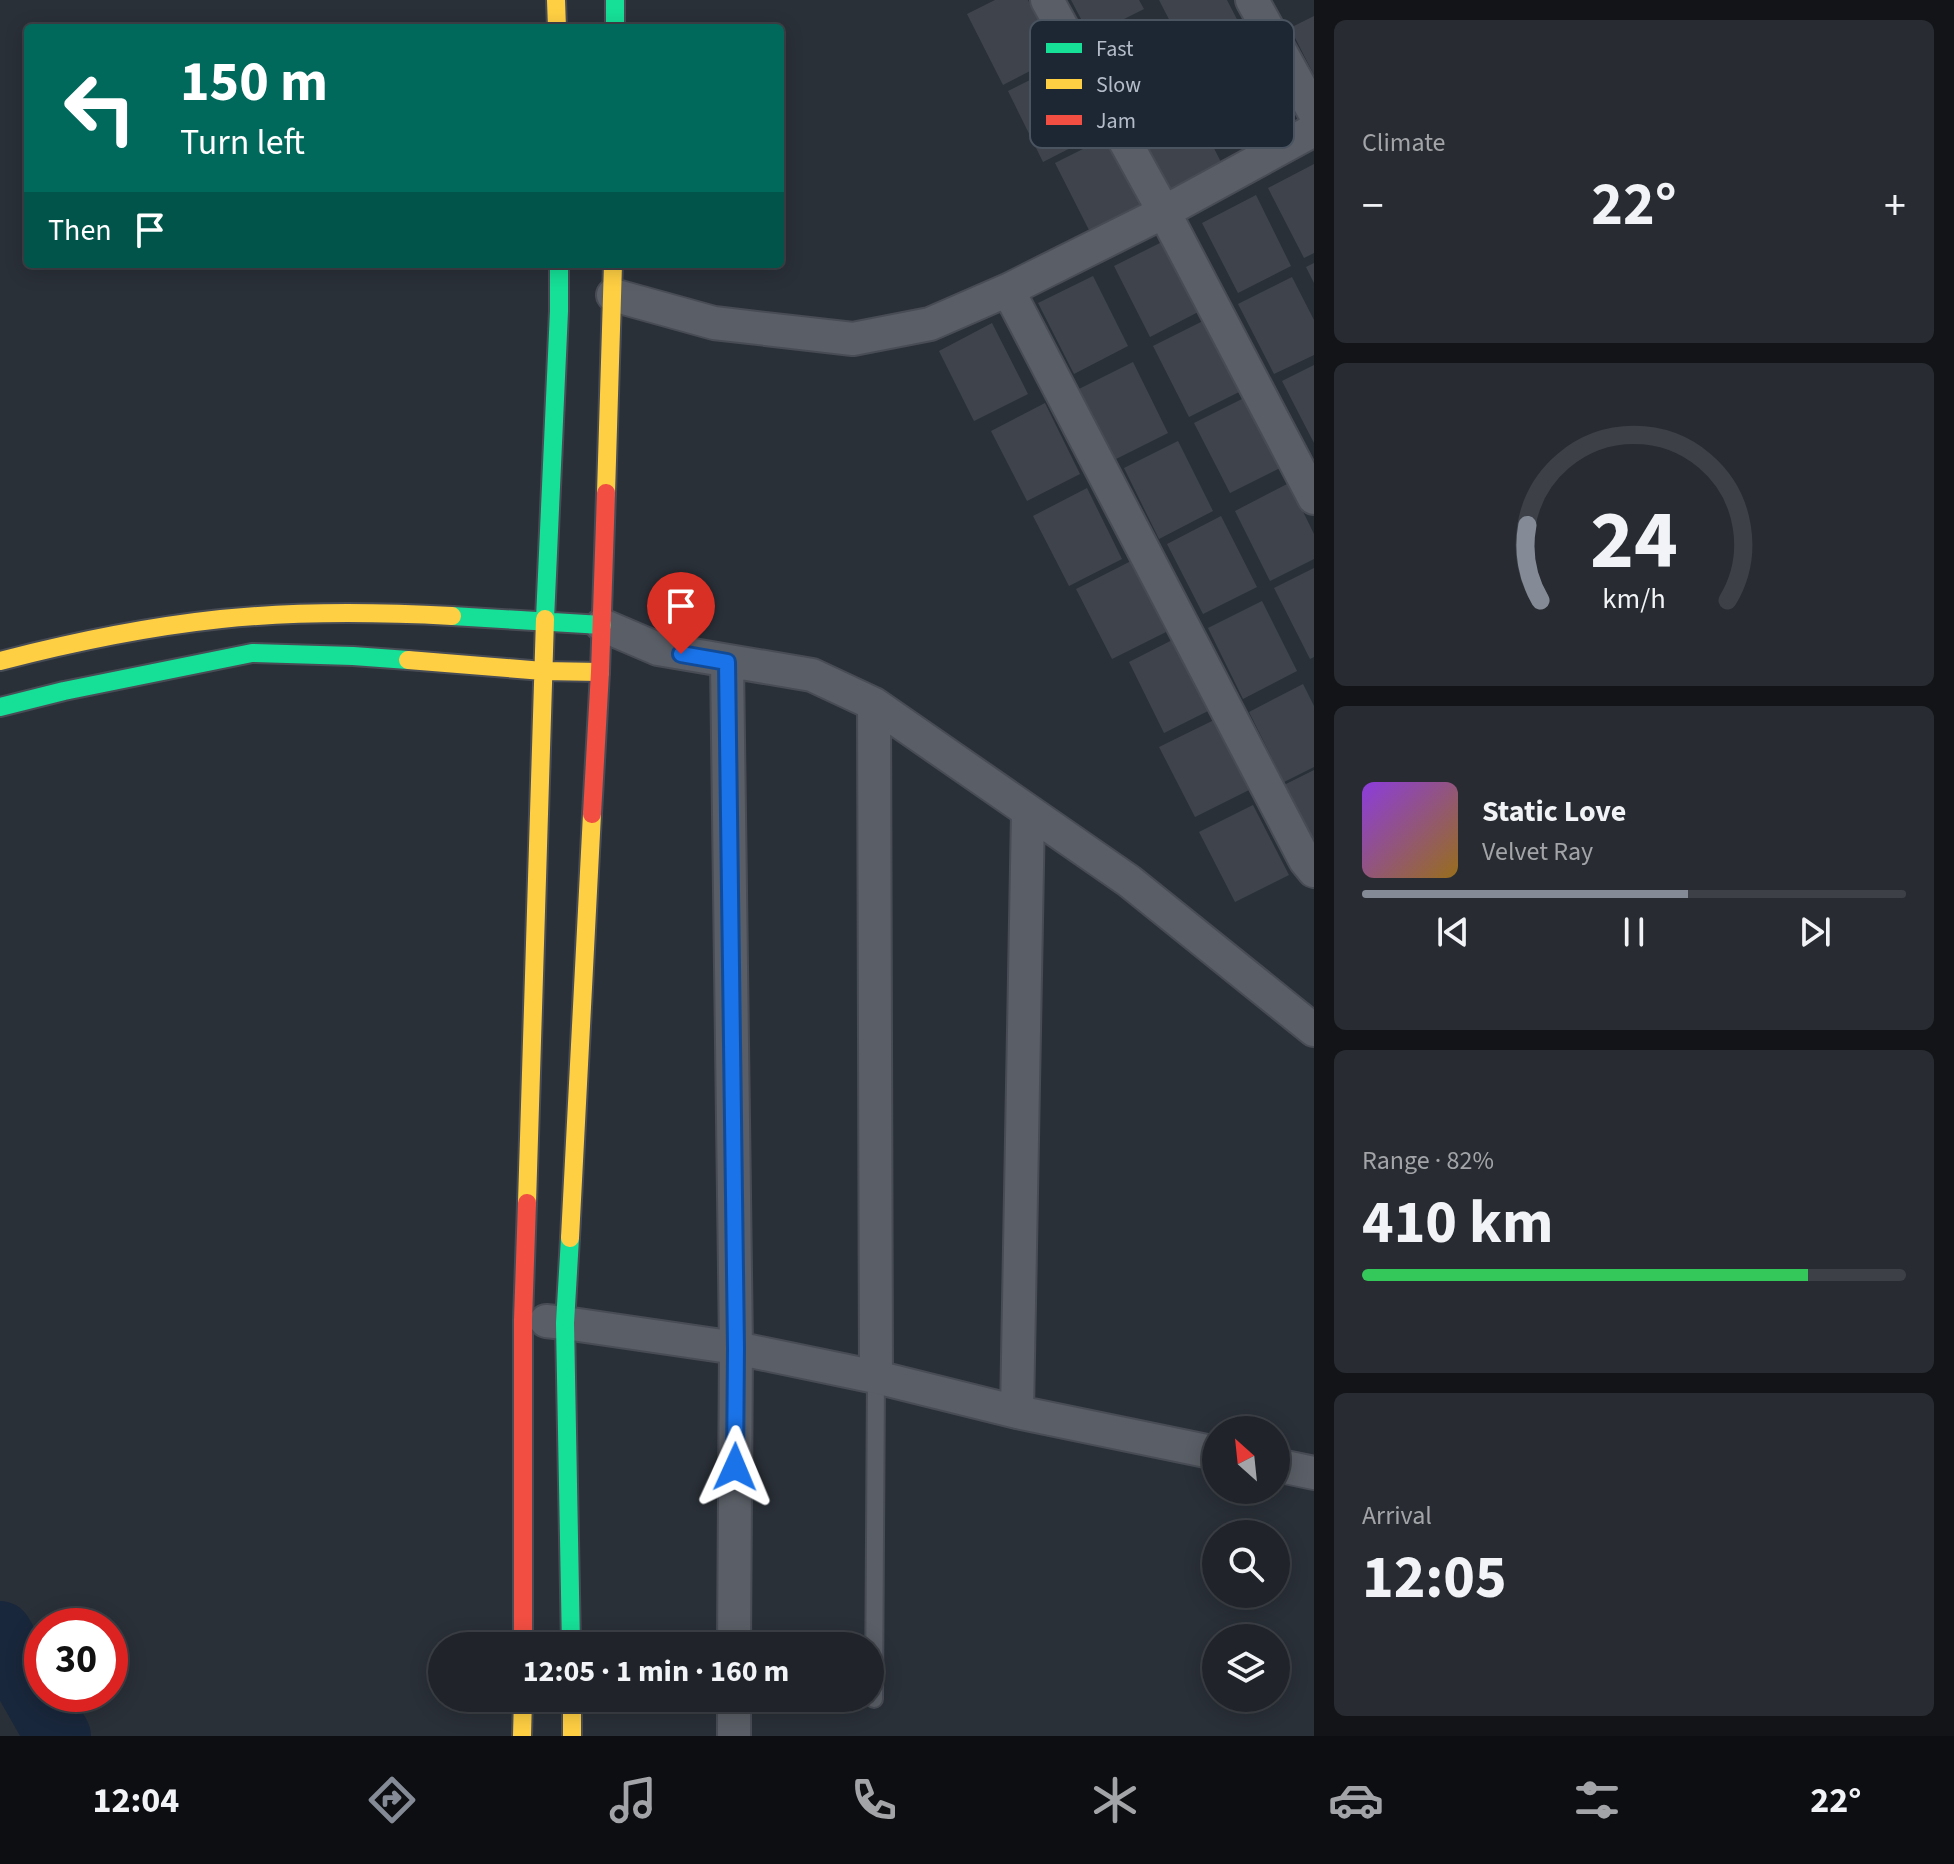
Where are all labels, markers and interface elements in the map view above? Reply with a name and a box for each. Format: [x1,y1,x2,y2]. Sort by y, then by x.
legend [1030,20,1294,148]
text: Fast [1096,33,1134,65]
text: 150 m [180,43,328,122]
icon: left [48,56,152,160]
text: Slow [1096,69,1141,101]
text: Jam [1096,105,1136,137]
text: Turn left [180,117,305,168]
text: Climate [1362,124,1446,161]
text: 22° [1591,163,1677,248]
text: − [1362,175,1384,238]
text: + [1884,175,1906,238]
icon: arrive [128,208,172,252]
text: Then [48,209,112,252]
text: 24 [1590,481,1678,599]
pin [647,572,715,654]
text: km/h [1602,579,1666,619]
icon: arrive [659,584,703,628]
text: Static Love [1482,790,1626,833]
text: Velvet Ray [1482,833,1593,870]
icon: previous [1431,910,1475,954]
icon: pause [1612,910,1656,954]
icon: next [1793,910,1837,954]
text: Range · 82% [1362,1142,1494,1179]
text: 410 km [1362,1181,1553,1266]
north arrow [1202,1416,1290,1504]
map controls [1202,1416,1290,1712]
position arrow [693,1425,777,1509]
text: Arrival [1362,1497,1432,1534]
button: search [1202,1520,1290,1608]
text: 12:05 [1362,1536,1507,1621]
speed limit sign: 30 [24,1608,128,1712]
button: layers [1202,1624,1290,1712]
text: 12:05 · 1 min · 160 m [523,1650,789,1693]
icon: directions [364,1772,420,1828]
icon: music [605,1772,661,1828]
icon: phone [846,1772,902,1828]
icon: climate [1087,1772,1143,1828]
icon: car [1328,1772,1384,1828]
icon: filters [1569,1772,1625,1828]
text: 12:04 [93,1775,179,1826]
text: 22° [1810,1775,1862,1826]

